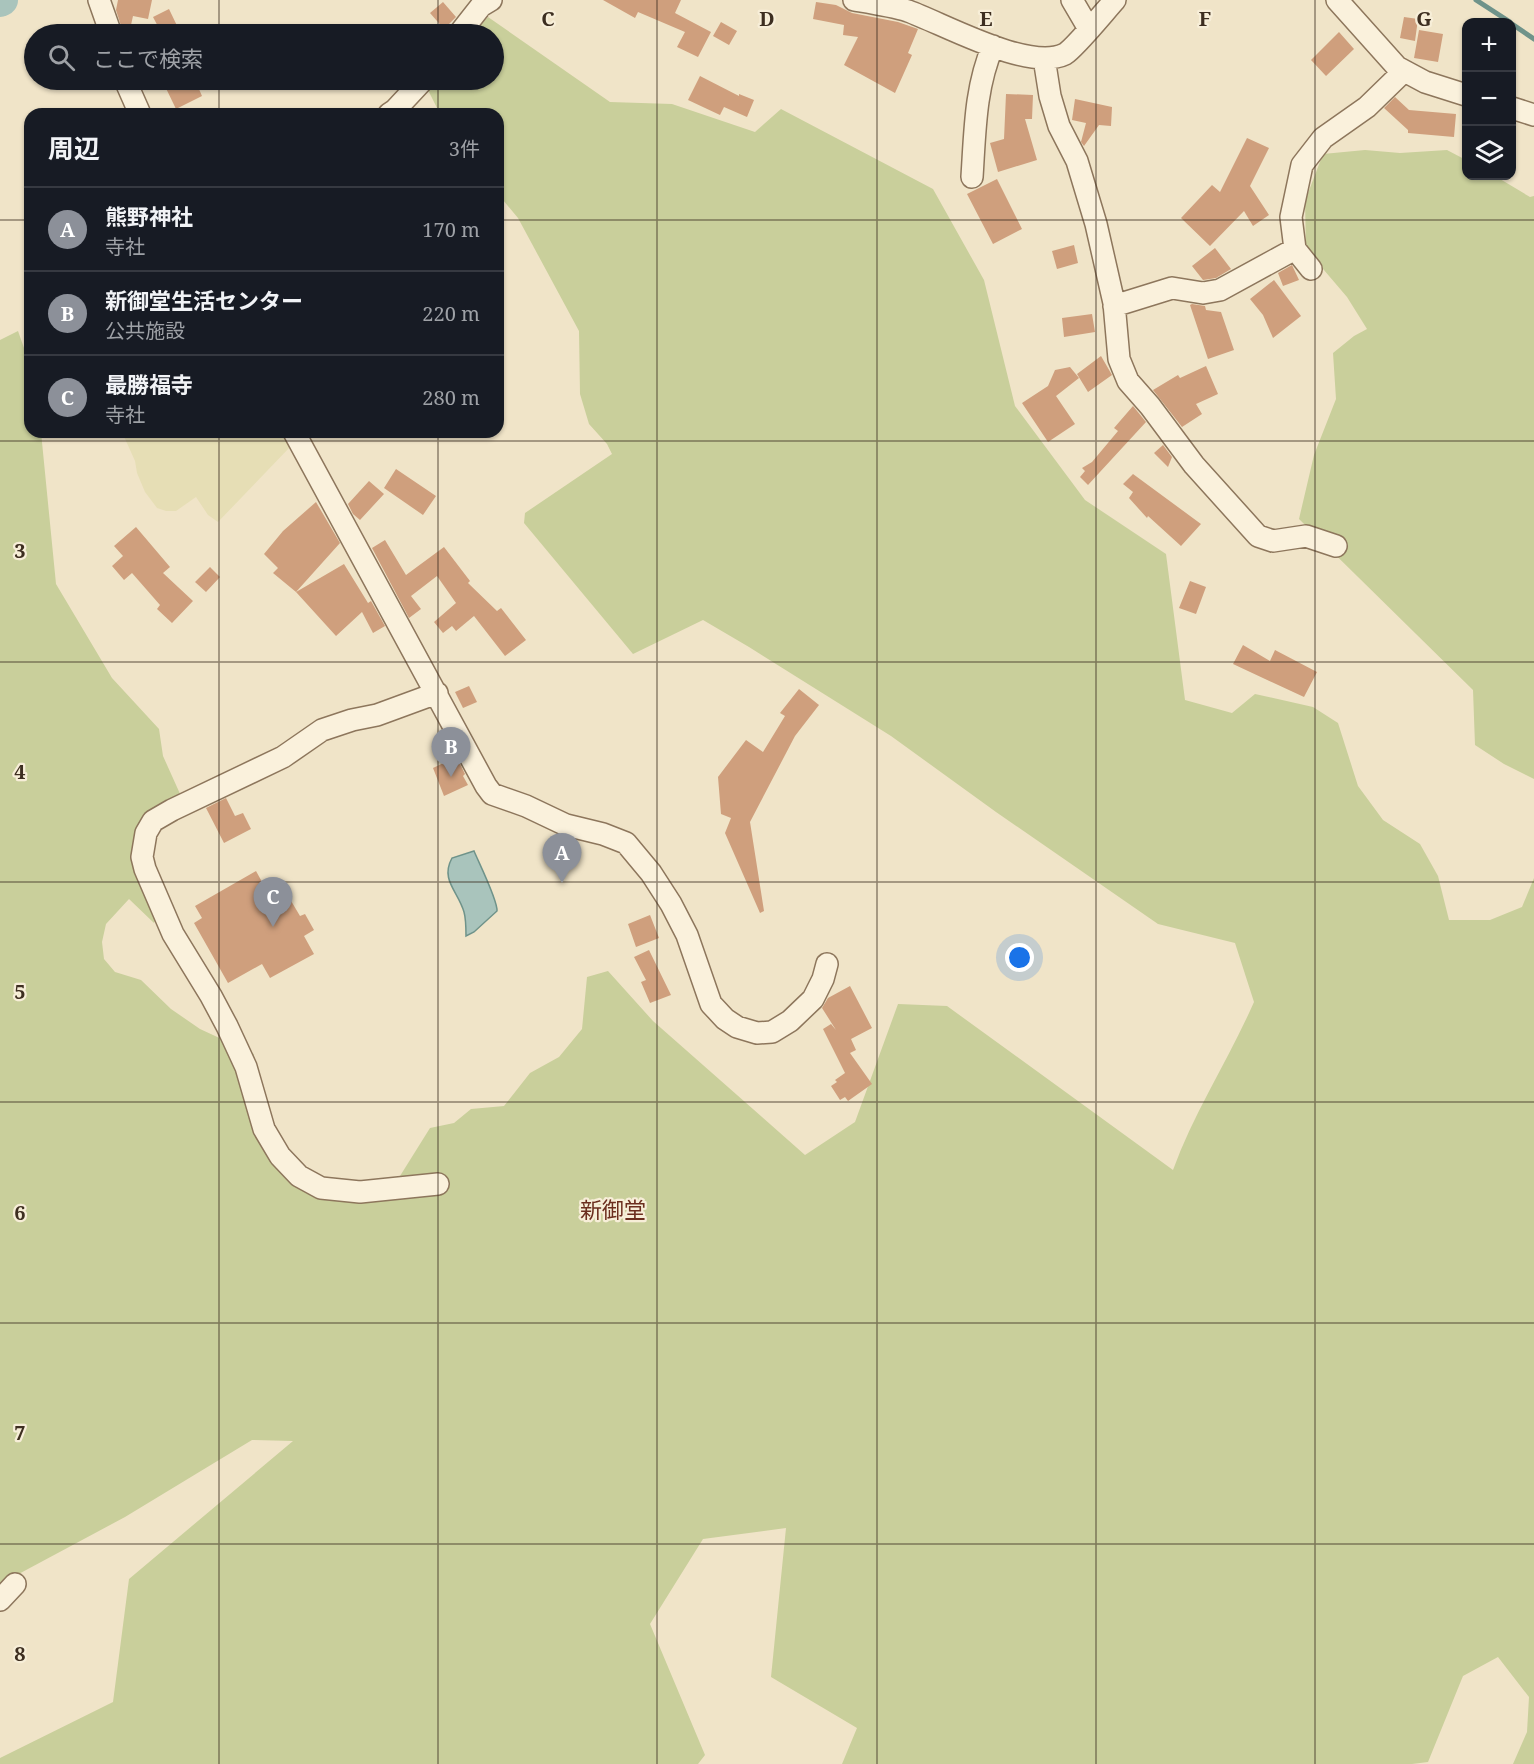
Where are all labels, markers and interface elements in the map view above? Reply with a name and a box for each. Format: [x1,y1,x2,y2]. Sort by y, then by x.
text: C [541,5,555,32]
text: D [759,5,775,32]
text: E [979,5,993,32]
text: F [1199,5,1211,32]
text: G [1416,5,1432,32]
map controls [1462,18,1516,180]
button: + [1462,18,1516,72]
search box [24,24,504,90]
icon: search [45,41,78,74]
text: ここで検索 [93,43,203,73]
button: − [1462,72,1516,126]
button: layers [1462,126,1516,180]
text: 周辺 [48,130,100,166]
text: 3件 [449,135,480,162]
text: 熊野神社 [105,201,193,231]
text: A [60,216,75,243]
text: 170 m [422,216,480,243]
text: 寺社 [105,233,145,260]
text: 新御堂生活センター [105,285,303,315]
text: B [61,300,74,327]
text: 220 m [422,300,480,327]
text: 公共施設 [105,317,185,344]
text: 最勝福寺 [105,369,193,399]
text: C [61,384,74,411]
text: 280 m [422,384,480,411]
text: 寺社 [105,401,145,428]
text: 3 [14,537,26,564]
pin: B [432,728,470,777]
text: 4 [14,758,26,785]
pin: A [542,834,582,883]
pin: C [254,878,292,927]
your location [1005,943,1034,972]
text: 5 [14,978,26,1005]
district label: 新御堂 [580,1194,646,1224]
text: 6 [14,1199,26,1226]
text: 7 [14,1419,26,1446]
text: 8 [14,1640,26,1667]

